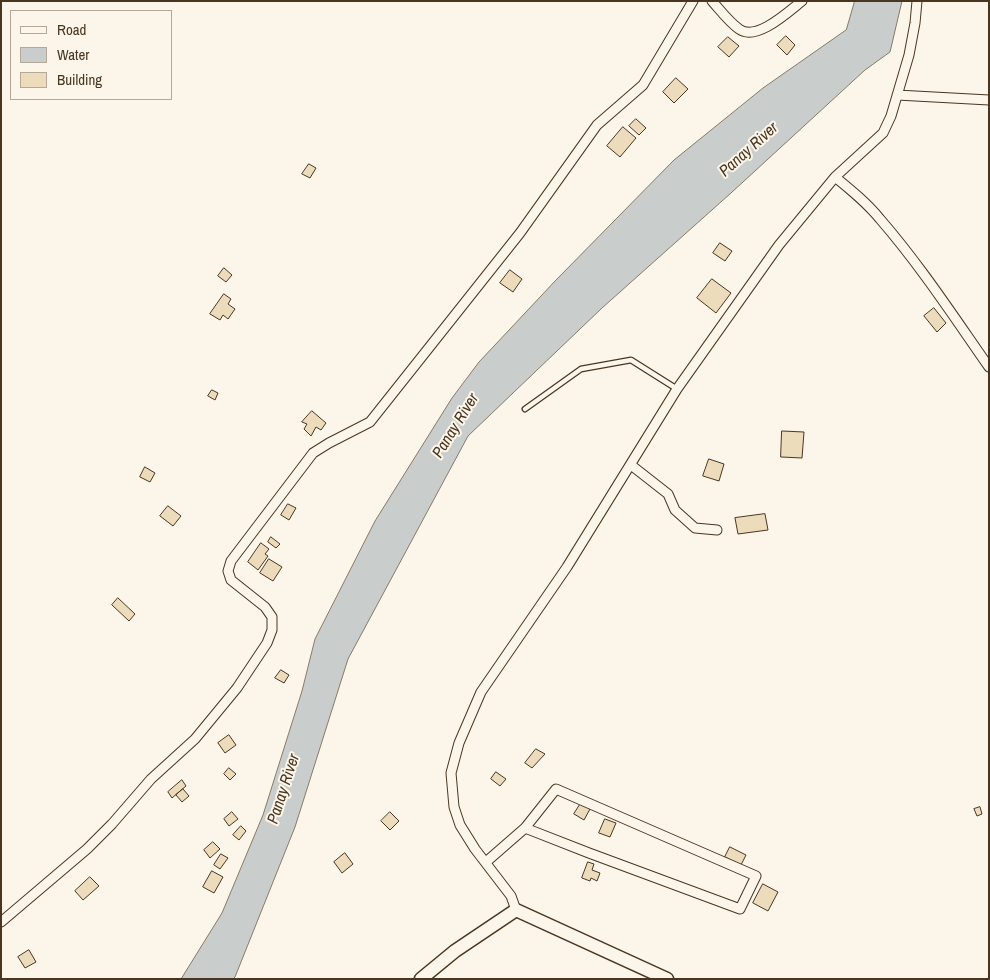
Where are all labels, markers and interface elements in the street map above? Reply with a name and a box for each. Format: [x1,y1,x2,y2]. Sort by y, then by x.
legend [10,10,172,100]
text: Road [57,19,86,40]
text: Water [57,44,89,65]
text: Building [57,69,102,90]
water label: Panay River [716,119,782,181]
water label: Panay River [429,390,483,462]
water label: Panay River [264,752,304,826]

